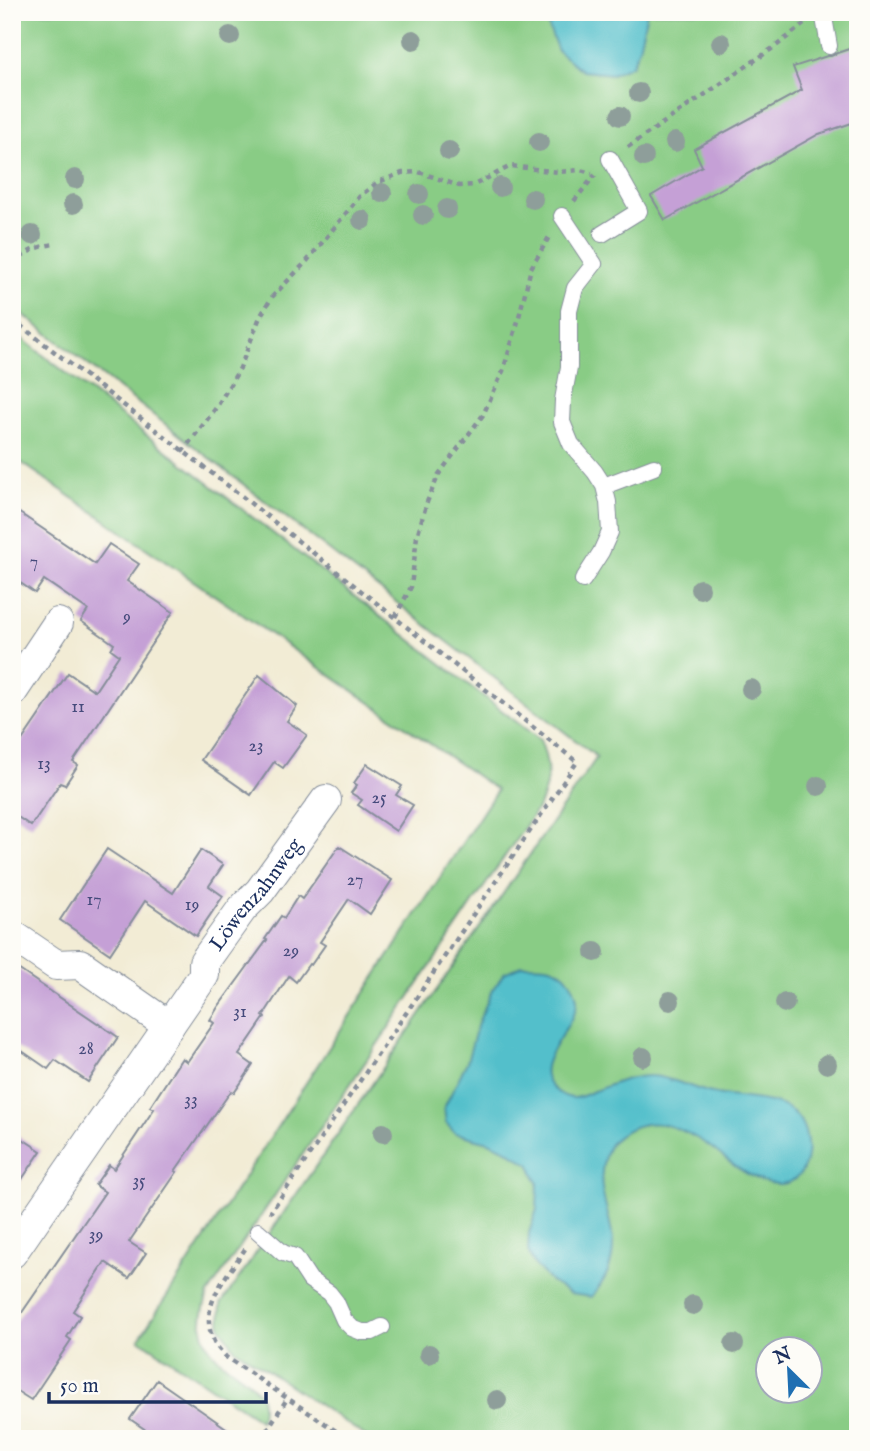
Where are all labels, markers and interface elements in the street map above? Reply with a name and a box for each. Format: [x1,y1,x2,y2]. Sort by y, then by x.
house number: 7 [30,551,38,574]
house number: 9 [122,606,131,629]
house number: 11 [71,696,85,719]
house number: 23 [248,735,264,758]
house number: 13 [37,753,51,776]
house number: 25 [372,787,387,810]
street label: Löwenzahnweg [204,833,309,957]
house number: 27 [347,869,363,892]
house number: 17 [86,889,102,912]
house number: 19 [185,894,199,917]
house number: 29 [283,940,299,963]
house number: 31 [233,1001,247,1024]
house number: 28 [78,1038,94,1061]
house number: 33 [184,1089,198,1112]
house number: 35 [132,1170,146,1193]
house number: 39 [89,1224,103,1247]
north arrow [754,1336,824,1406]
text: N [770,1342,796,1371]
scale bar [49,1360,266,1404]
text: 50 m [60,1373,99,1400]

